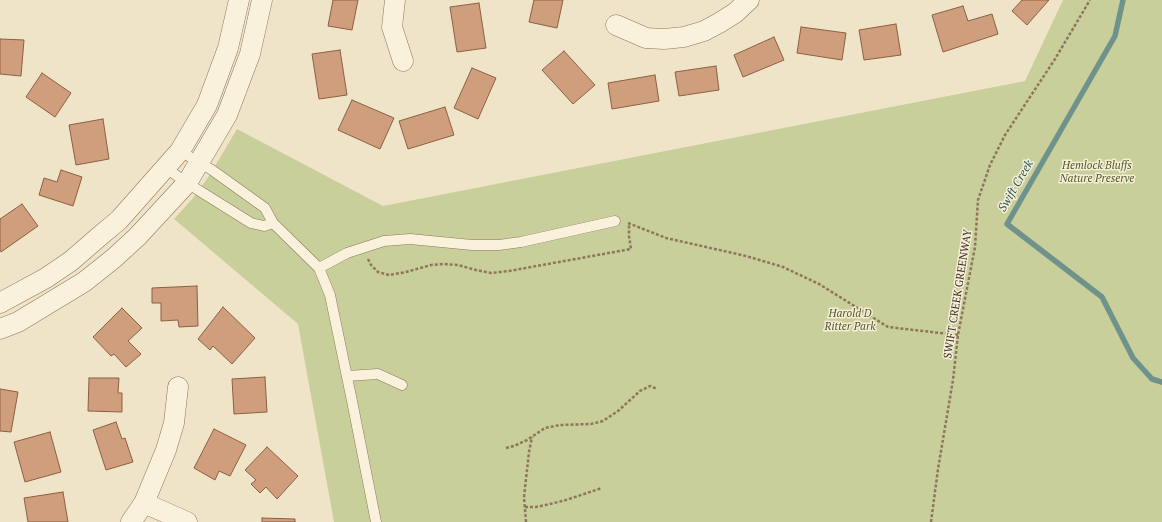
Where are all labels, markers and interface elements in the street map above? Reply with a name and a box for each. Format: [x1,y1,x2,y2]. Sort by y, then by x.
water label: Swift Creek [995,158,1037,214]
park label: Hemlock Bluffs Nature Preserve [1060,159,1134,185]
street label: SWIFT CREEK GREENWAY [941,229,975,359]
park label: Harold D Ritter Park [825,307,875,333]

